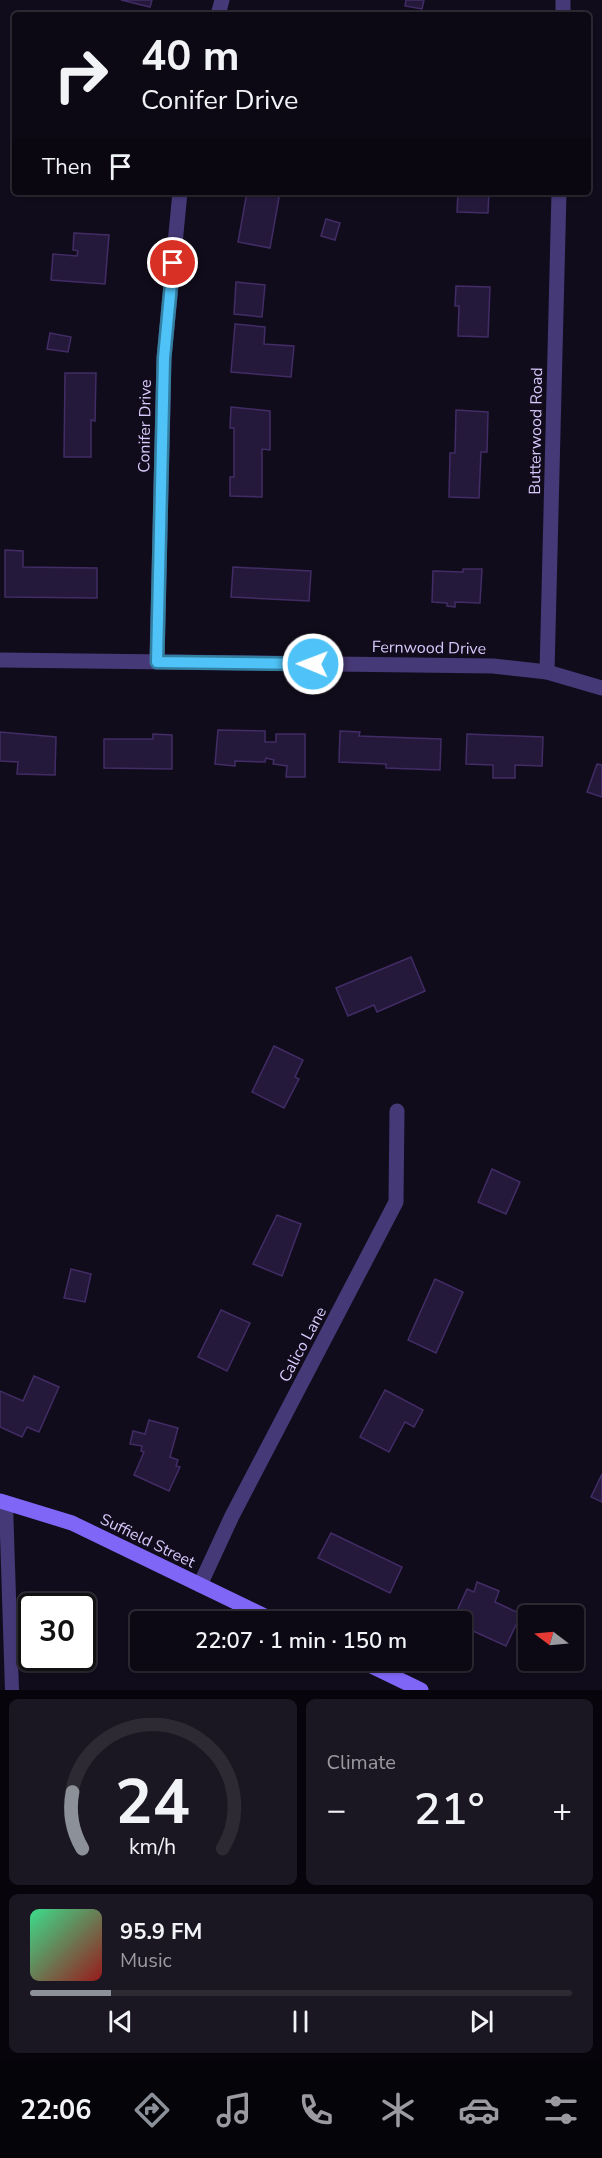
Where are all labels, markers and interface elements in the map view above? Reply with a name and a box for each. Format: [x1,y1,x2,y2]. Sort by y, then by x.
text: 40 m [141,28,240,85]
icon: right [42,36,120,114]
text: Conifer Drive [141,82,298,119]
icon: arrive [104,150,137,183]
text: Then [42,152,92,182]
pin [147,237,198,288]
icon: arrive [156,246,189,279]
street label: Butterwood Road [524,367,548,495]
street label: Conifer Drive [133,379,157,473]
position arrow [281,632,345,696]
street label: Fernwood Drive [372,636,486,660]
street label: Calico Lane [274,1303,332,1386]
street label: Suffield Street [96,1508,199,1574]
speed limit sign: 30 [18,1593,96,1671]
north arrow [518,1605,584,1671]
map controls [518,1605,584,1671]
text: 22:07 · 1 min · 150 m [195,1626,407,1656]
text: Climate [327,1749,396,1776]
text: 24 [115,1760,190,1845]
text: 21° [414,1779,485,1840]
text: − [327,1788,346,1833]
text: + [552,1788,572,1833]
text: km/h [129,1832,176,1862]
text: 95.9 FM [120,1917,202,1947]
text: Music [120,1947,172,1974]
icon: previous [104,2005,137,2038]
icon: pause [284,2005,317,2038]
icon: next [465,2005,498,2038]
icon: directions [131,2089,173,2131]
icon: music [213,2089,255,2131]
icon: phone [295,2089,337,2131]
icon: climate [377,2089,419,2131]
icon: car [458,2089,500,2131]
icon: filters [540,2089,582,2131]
text: 22:06 [20,2092,91,2129]

